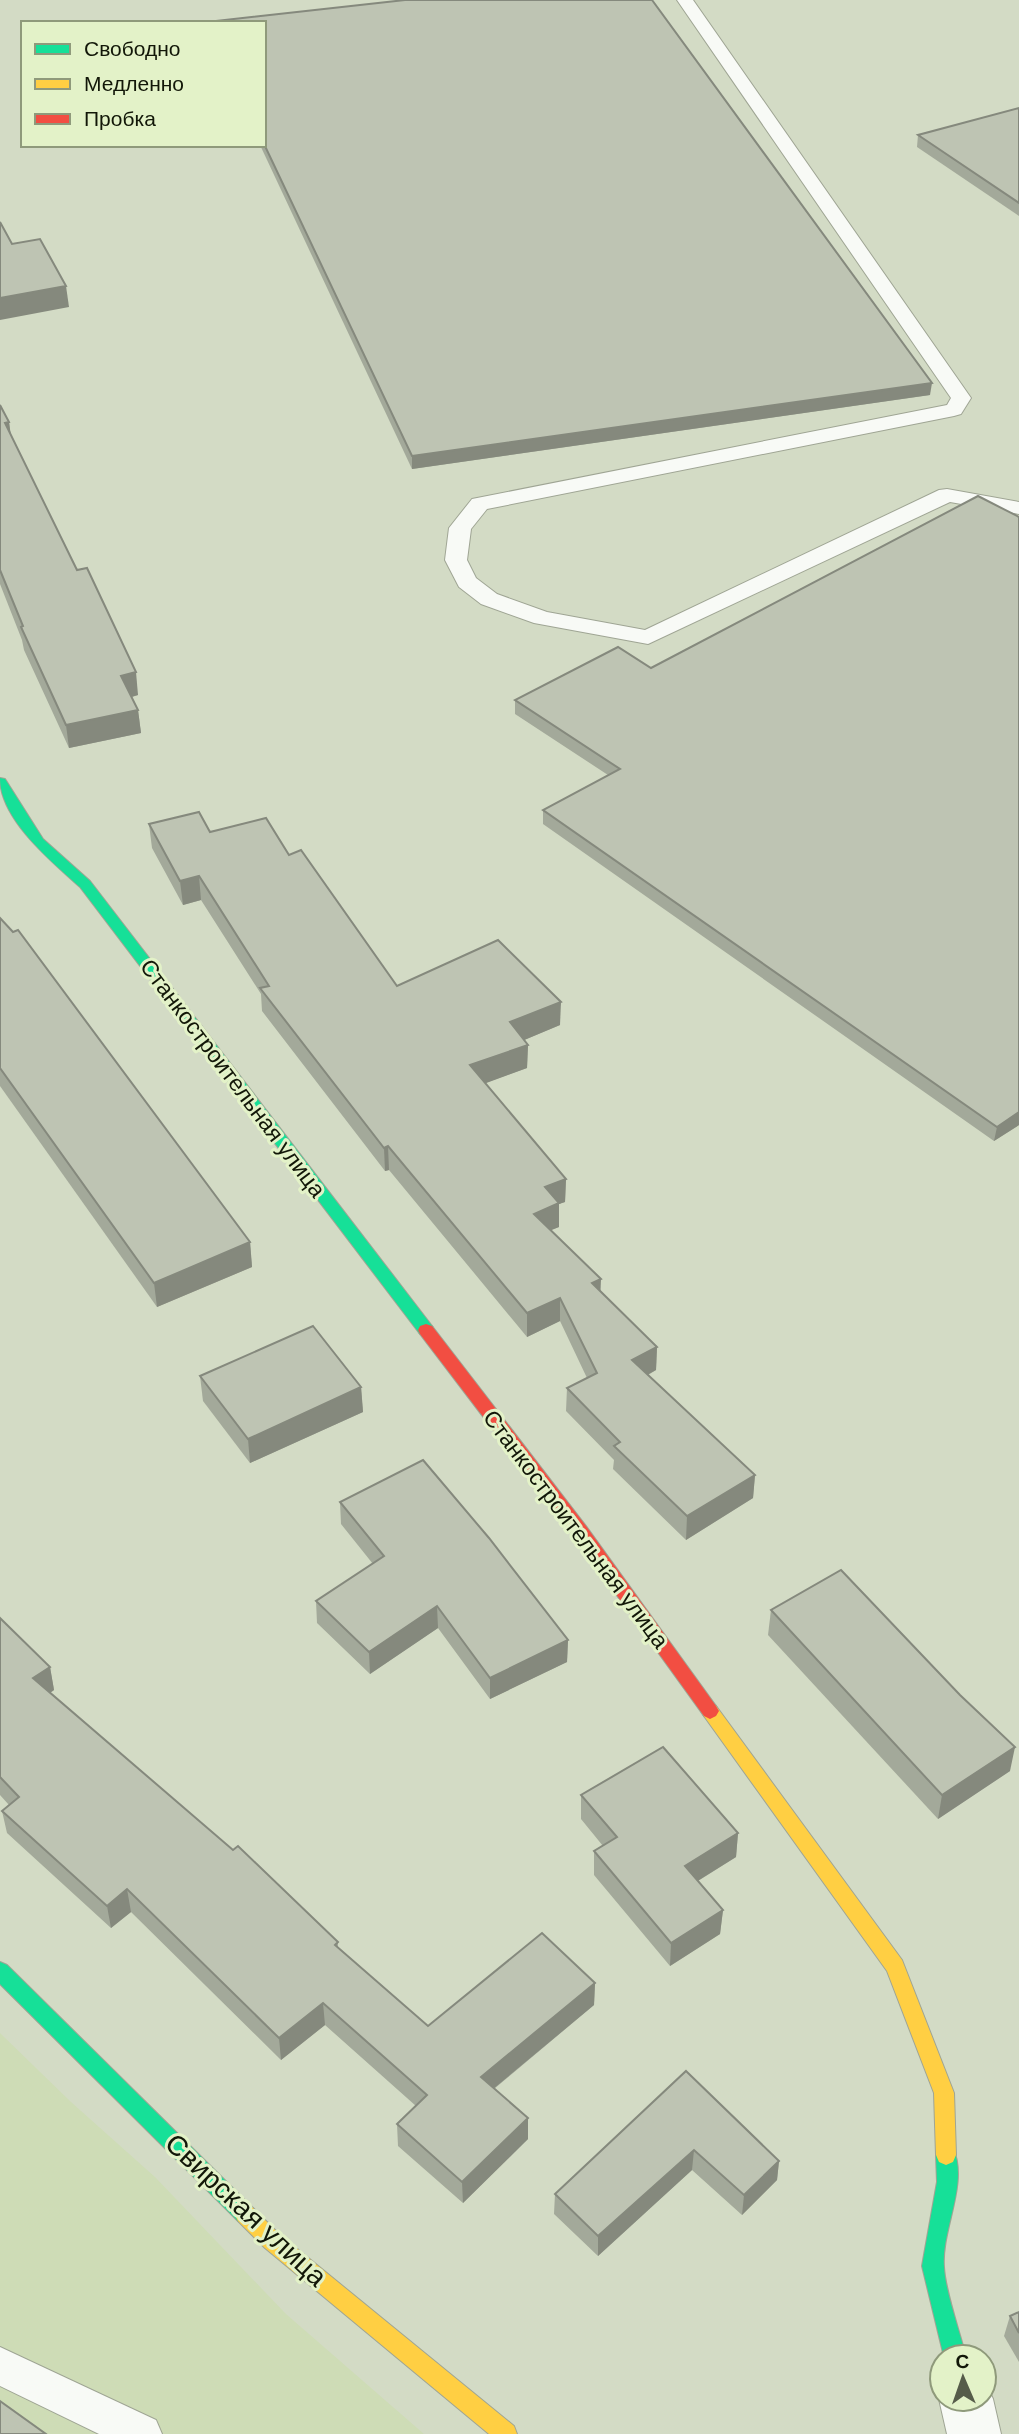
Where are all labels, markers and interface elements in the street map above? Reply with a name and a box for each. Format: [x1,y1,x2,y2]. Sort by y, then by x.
legend [21,21,266,147]
text: Свободно [84,37,181,60]
text: Медленно [84,72,184,95]
text: Пробка [84,107,156,130]
street label: Станкостроительная улица [135,954,331,1202]
street label: Станкостроительная улица [478,1405,674,1653]
street label: Свирская улица [159,2128,333,2293]
north arrow [928,2343,998,2413]
text: С [955,2351,970,2372]

